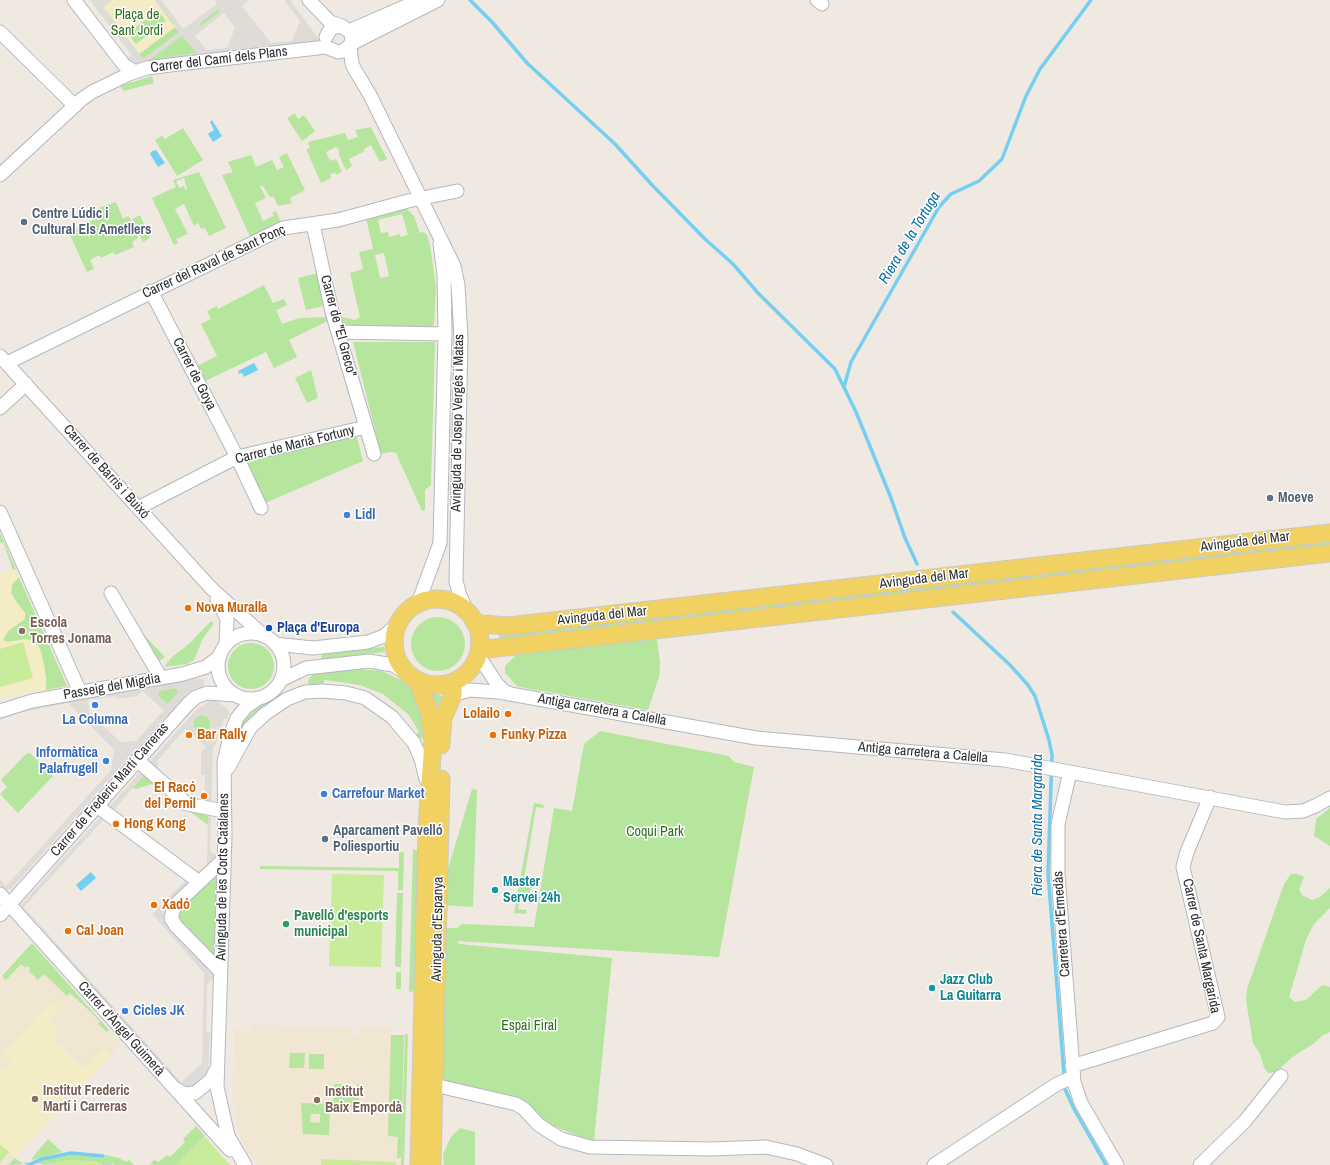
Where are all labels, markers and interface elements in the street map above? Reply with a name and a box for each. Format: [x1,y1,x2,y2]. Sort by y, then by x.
park label: Plaça de Sant Jordi [111,7,163,40]
street label: Carrer del Camí dels Plans [150,43,288,77]
water label: Riera de la Tortuga [875,189,945,287]
place label: Centre Lúdic i Cultural Els Ametllers [32,206,151,238]
marker: Centre Lúdic i Cultural Els Ametllers [19,217,29,227]
street label: Carrer del Raval de Sant Ponç [140,221,288,303]
street label: Carrer de "El Greco" [316,273,360,379]
street label: Avinguda de Josep Vergés i Matas [448,334,468,512]
street label: Carrer de Goya [169,335,219,413]
street label: Carrer de Barris i Buixó [59,421,153,523]
street label: Carrer de Marià Fortuny [234,422,356,468]
place label: Moeve [1278,490,1314,506]
marker: Moeve [1265,493,1275,503]
place label: Lidl [355,507,375,523]
marker: Lidl [342,510,352,520]
street label: Avinguda del Mar [1199,528,1291,556]
street label: Avinguda del Mar [878,565,970,593]
place label: Nova Muralla [196,600,267,616]
marker: Nova Muralla [183,603,193,613]
street label: Avinguda del Mar [556,603,648,629]
place label: Escola Torres Jonama [30,615,111,648]
place label: Plaça d'Europa [277,620,359,636]
marker: Plaça d'Europa [264,623,274,633]
marker: Escola Torres Jonama [17,626,27,636]
street label: Passeig del Migdia [62,670,162,704]
street label: Antiga carretera a Calella [536,690,668,730]
marker: La Columna [90,700,100,710]
place label: Lolailo [463,706,500,722]
marker: Lolailo [503,709,513,719]
place label: La Columna [62,712,128,728]
street label: Carrer de Frederic Martí Carreras [47,720,173,860]
place label: Bar Rally [197,727,247,743]
place label: Funky Pizza [501,727,567,743]
marker: Bar Rally [184,730,194,740]
marker: Funky Pizza [488,730,498,740]
street label: Antiga carretera a Calella [857,739,989,767]
place label: Informàtica Palafrugell [36,745,98,778]
water label: Riera de Santa Margarida [1029,754,1047,896]
marker: Informàtica Palafrugell [101,756,111,766]
place label: El Racó del Pernil [144,780,196,812]
place label: Carrefour Market [332,786,424,802]
marker: Carrefour Market [319,789,329,799]
marker: El Racó del Pernil [199,791,209,801]
street label: Avinguda de les Corts Catalanes [213,793,233,961]
place label: Hong Kong [124,816,186,832]
marker: Hong Kong [111,819,121,829]
place label: Aparcament Pavelló Poliesportiu [333,823,443,856]
park label: Coqui Park [626,824,684,840]
marker: Aparcament Pavelló Poliesportiu [320,834,330,844]
street label: Carretera d'Ermedàs [1050,870,1074,978]
place label: Master Servei 24h [503,874,560,906]
street label: Avinguda d'Espanya [429,876,447,982]
street label: Carrer de Santa Margarida [1179,877,1223,1015]
marker: Master Servei 24h [490,885,500,895]
place label: Xadó [162,897,190,913]
marker: Xadó [149,900,159,910]
place label: Pavelló d'esports municipal [294,908,389,940]
marker: Pavelló d'esports municipal [281,919,291,929]
place label: Cal Joan [76,923,124,939]
marker: Cal Joan [63,926,73,936]
place label: Jazz Club La Guitarra [940,972,1001,1004]
street label: Carrer d'Àngel Guimerà [74,978,168,1080]
marker: Jazz Club La Guitarra [927,983,937,993]
place label: Cicles JK [133,1003,185,1019]
marker: Cicles JK [120,1006,130,1016]
park label: Espai Firal [501,1018,557,1034]
place label: Institut Frederic Martí i Carreras [43,1083,130,1116]
place label: Institut Baix Empordà [325,1084,402,1116]
marker: Institut Frederic Martí i Carreras [30,1094,40,1104]
marker: Institut Baix Empordà [312,1095,322,1105]

